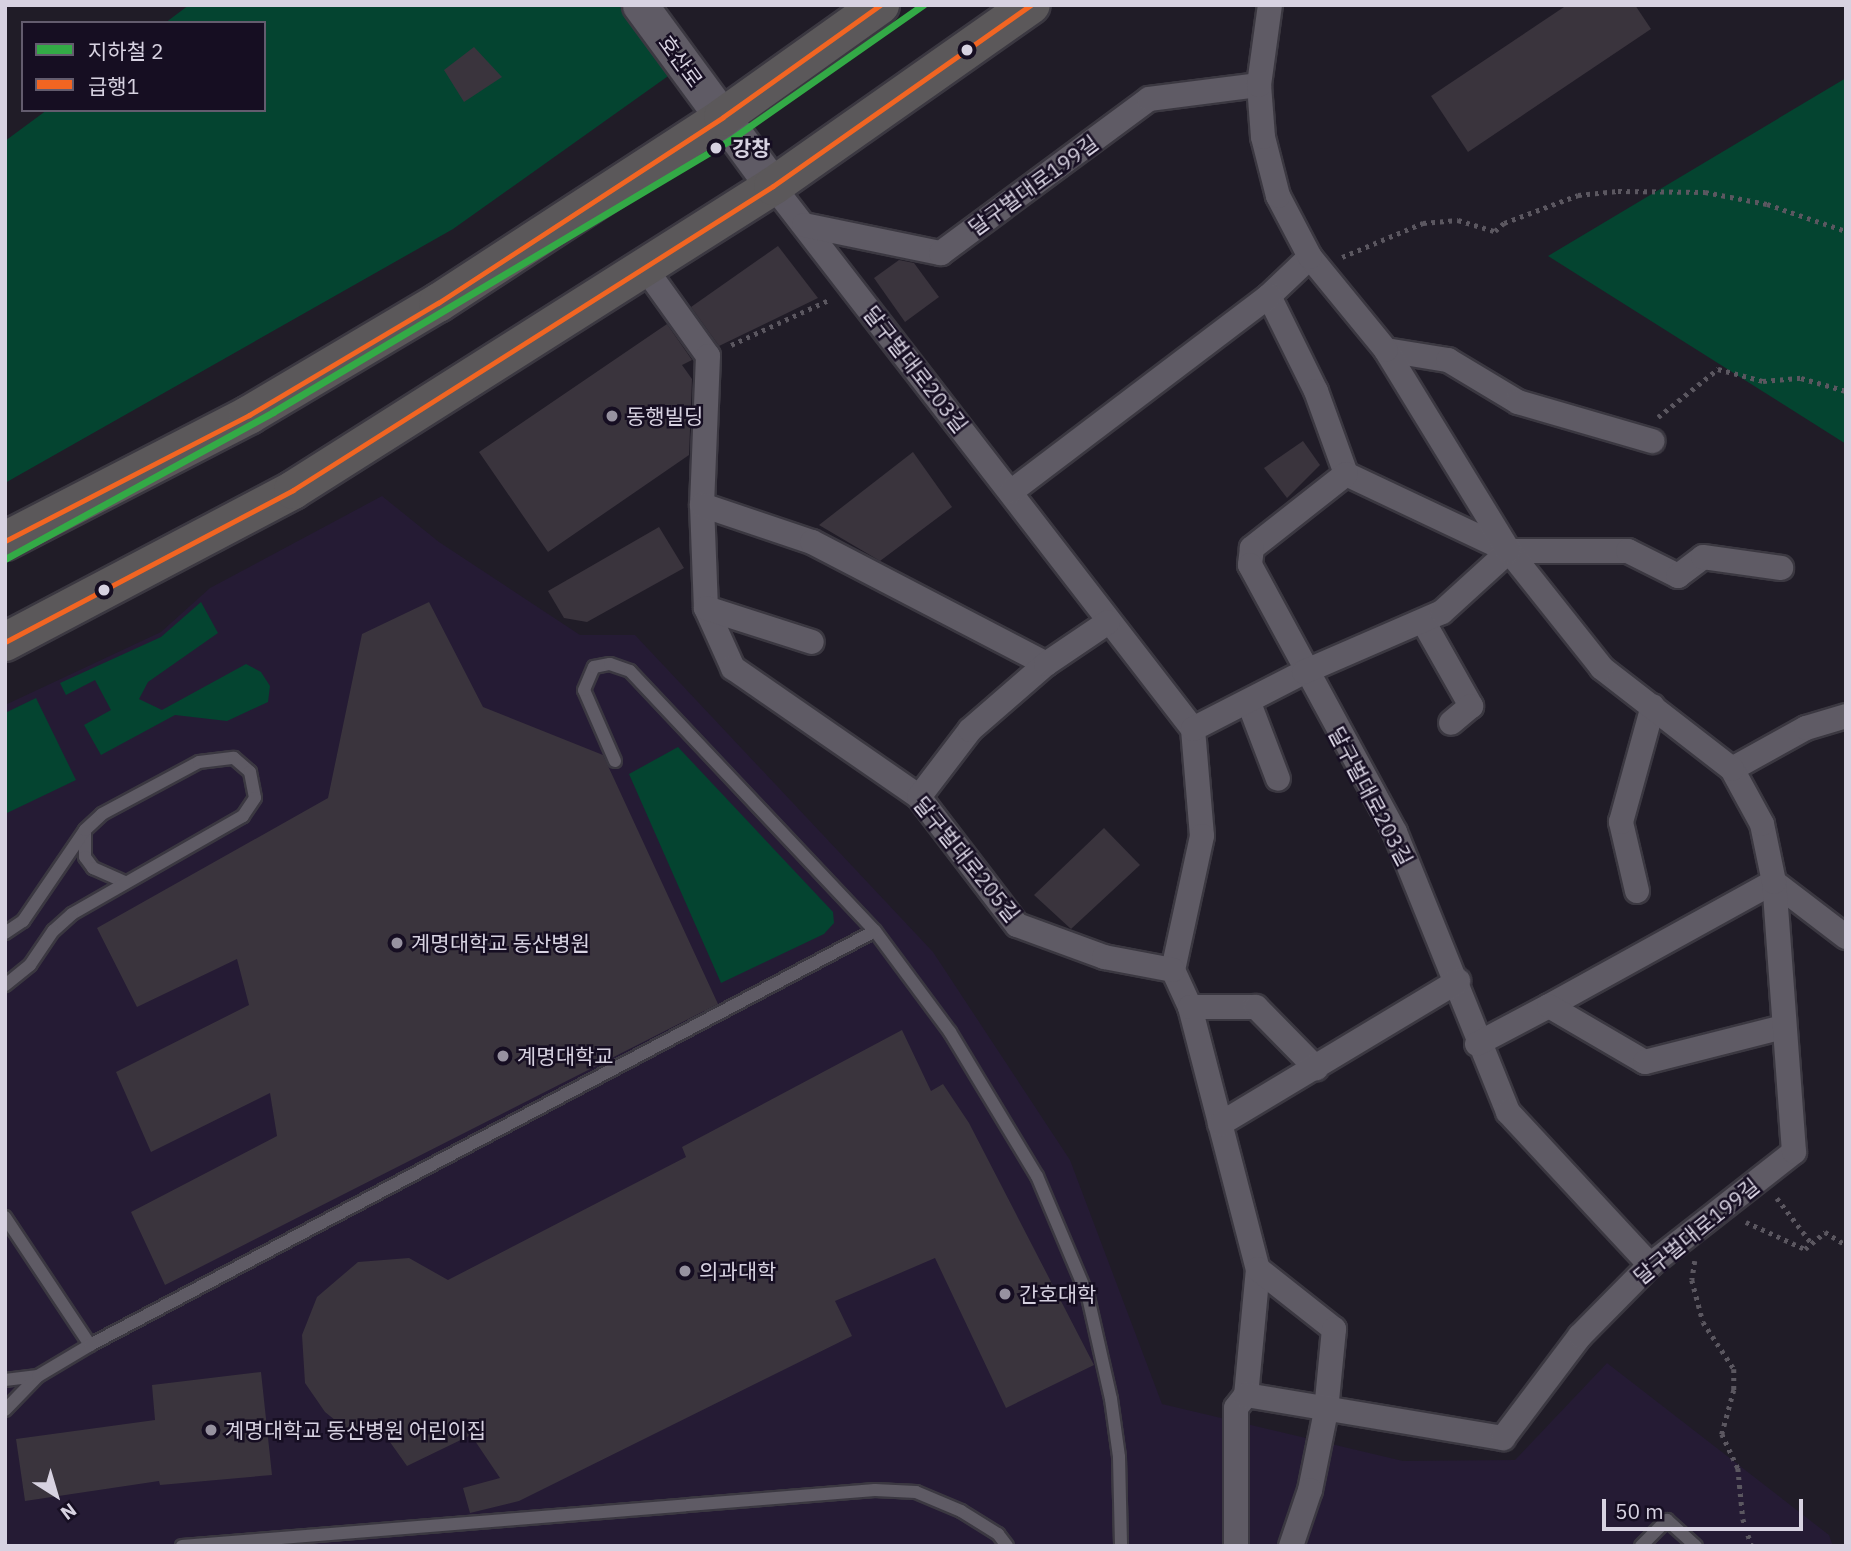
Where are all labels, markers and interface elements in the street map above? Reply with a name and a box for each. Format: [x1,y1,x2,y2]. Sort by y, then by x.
legend [21,21,266,112]
street label: 호산로 [654,30,708,92]
text: 지하철 2 [88,37,164,65]
unlabelled marker [960,43,974,57]
text: 급행1 [88,72,139,100]
street label: 달구벌대로199길 [963,130,1103,240]
place label: 강창 [732,135,771,161]
marker: 강창 [706,138,726,158]
street label: 달구벌대로203길 [859,301,973,437]
place label: 동행빌딩 [626,403,703,429]
marker: 동행빌딩 [604,408,620,424]
unlabelled marker [97,583,111,597]
street label: 달구벌대로203길 [1324,722,1418,870]
street label: 달구벌대로205길 [909,791,1025,927]
place label: 계명대학교 동산병원 [411,930,590,956]
marker: 계명대학교 동산병원 [389,935,405,951]
place label: 계명대학교 [517,1043,614,1069]
marker: 계명대학교 [495,1048,511,1064]
street label: 달구벌대로199길 [1628,1173,1764,1289]
place label: 의과대학 [699,1258,776,1284]
marker: 의과대학 [677,1263,693,1279]
place label: 간호대학 [1019,1281,1096,1307]
marker: 간호대학 [997,1286,1013,1302]
place label: 계명대학교 동산병원 어린이집 [225,1417,486,1443]
marker: 계명대학교 동산병원 어린이집 [203,1422,219,1438]
north arrow [21,1460,91,1530]
scale bar [1606,1484,1807,1528]
text: 50 m [1615,1497,1664,1525]
text: N [56,1498,81,1525]

